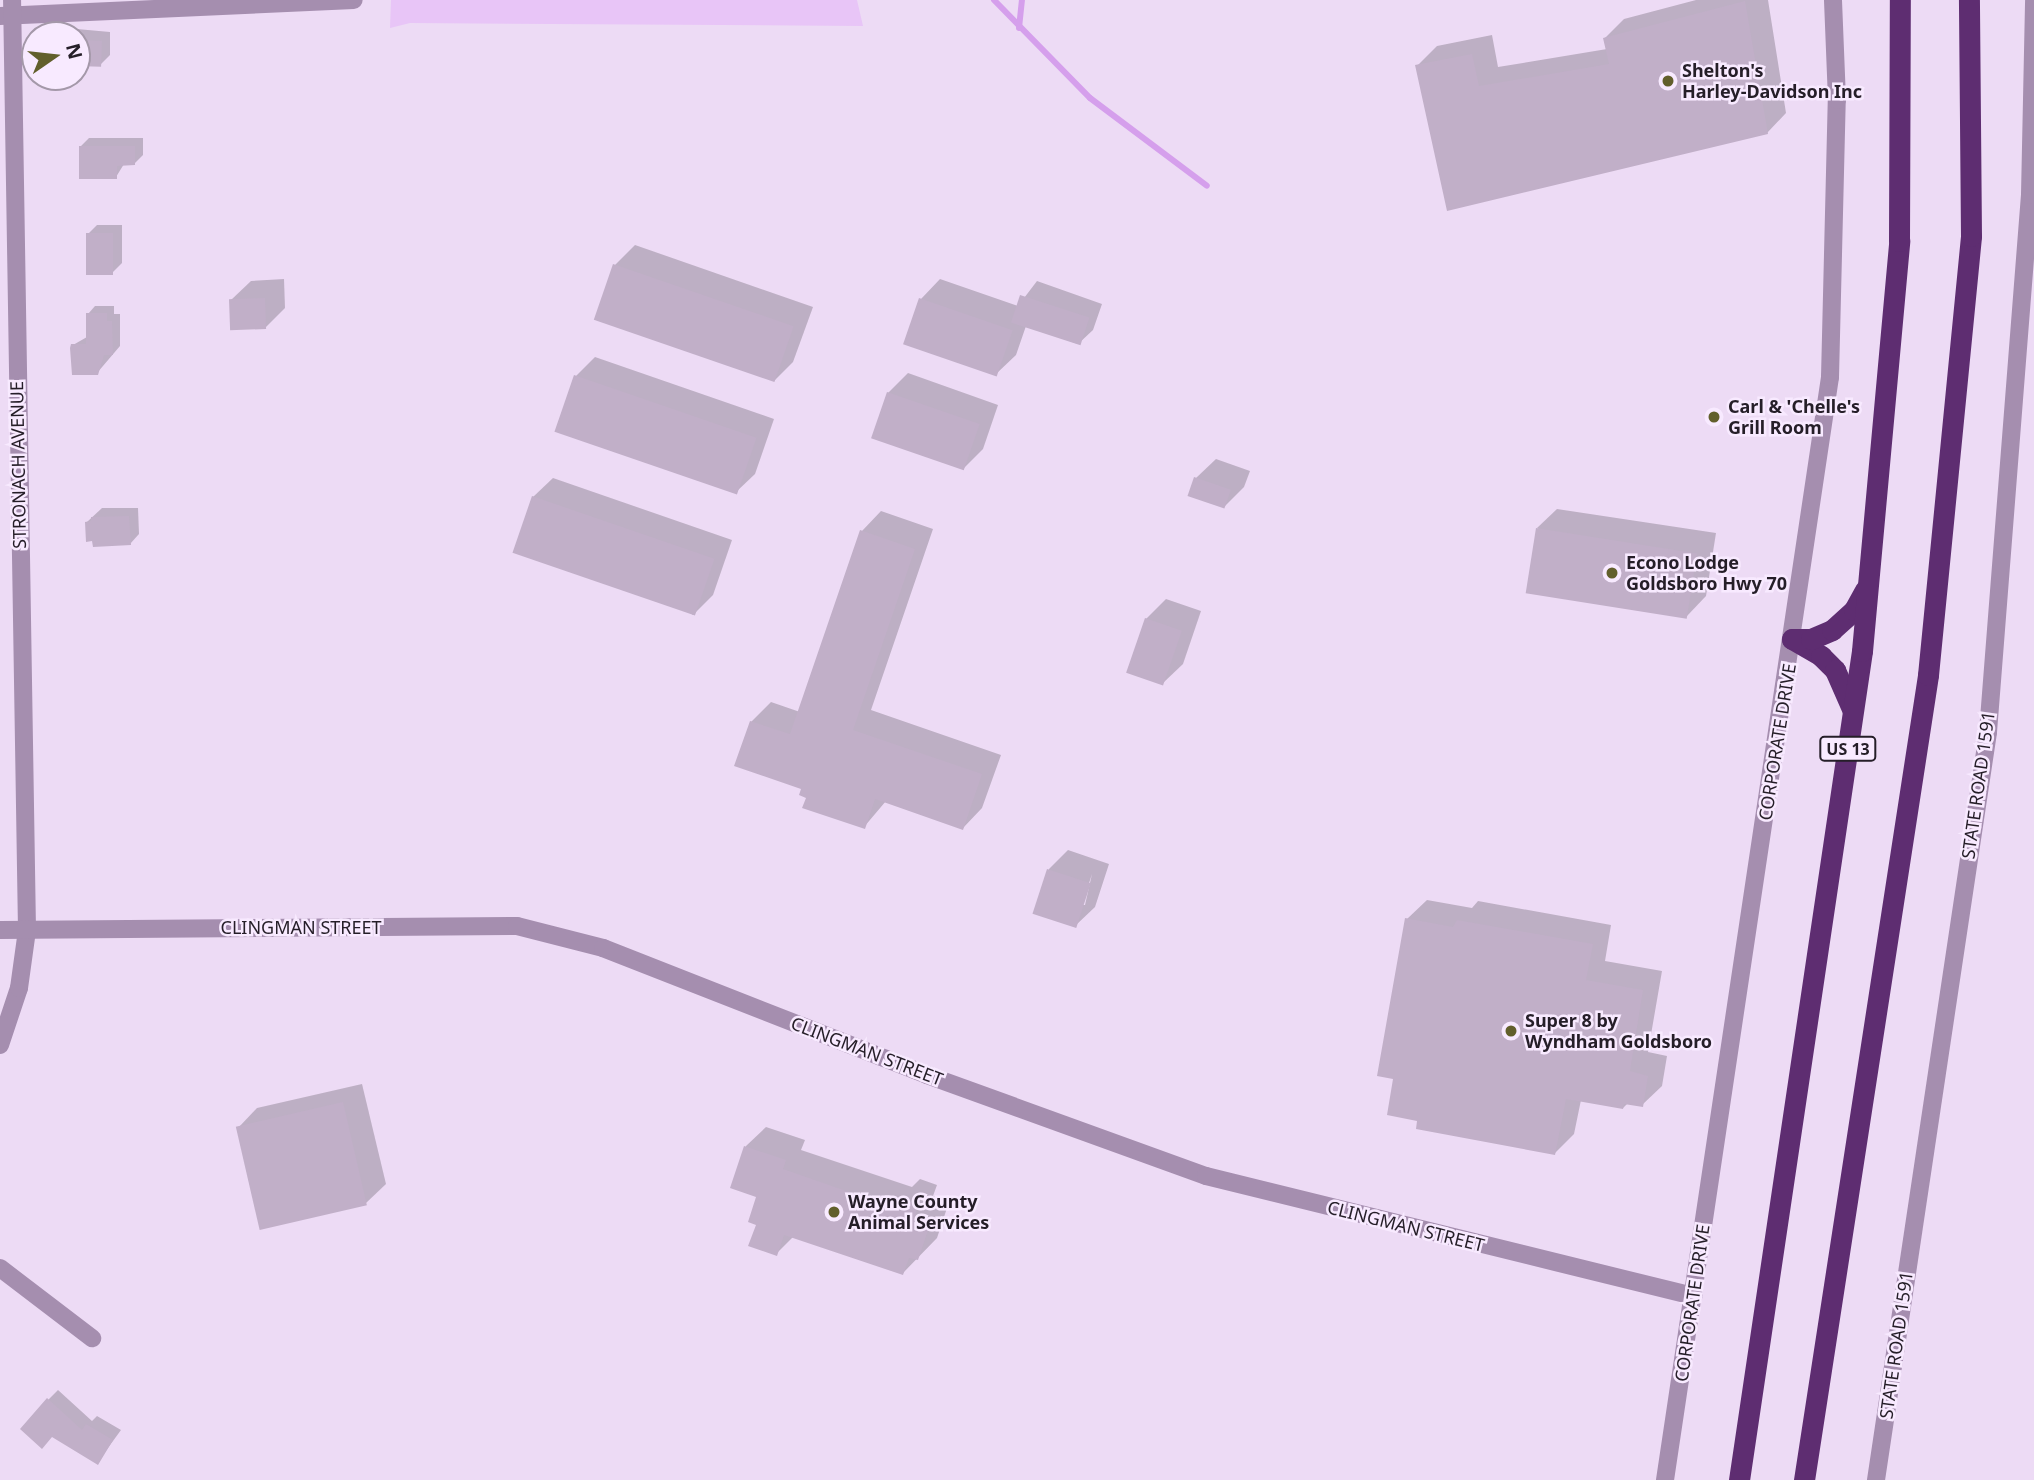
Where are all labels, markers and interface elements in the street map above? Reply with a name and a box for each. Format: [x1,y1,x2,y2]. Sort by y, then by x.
north arrow [21,21,91,91]
text: N [60,41,89,62]
place label: Shelton's Harley-Davidson Inc [1682,60,1862,102]
marker: Shelton's Harley-Davidson Inc [1660,73,1676,89]
street label: STRONACH AVENUE [6,381,30,549]
place label: Carl & 'Chelle's Grill Room [1728,396,1860,438]
marker: Carl & 'Chelle's Grill Room [1706,409,1722,425]
place label: Econo Lodge Goldsboro Hwy 70 [1626,552,1787,594]
marker: Econo Lodge Goldsboro Hwy 70 [1604,565,1620,581]
street label: CORPORATE DRIVE [1754,662,1800,822]
street label: STATE ROAD 1591 [1957,710,1999,860]
road number: US 13 [1818,736,1878,762]
street label: CLINGMAN STREET [221,916,381,938]
place label: Super 8 by Wyndham Goldsboro [1525,1010,1712,1052]
street label: CLINGMAN STREET [788,1012,946,1090]
marker: Super 8 by Wyndham Goldsboro [1503,1023,1519,1039]
place label: Wayne County Animal Services [848,1191,989,1234]
street label: CLINGMAN STREET [1325,1196,1487,1256]
marker: Wayne County Animal Services [826,1204,842,1220]
street label: CORPORATE DRIVE [1670,1223,1714,1383]
street label: STATE ROAD 1591 [1875,1270,1917,1420]

